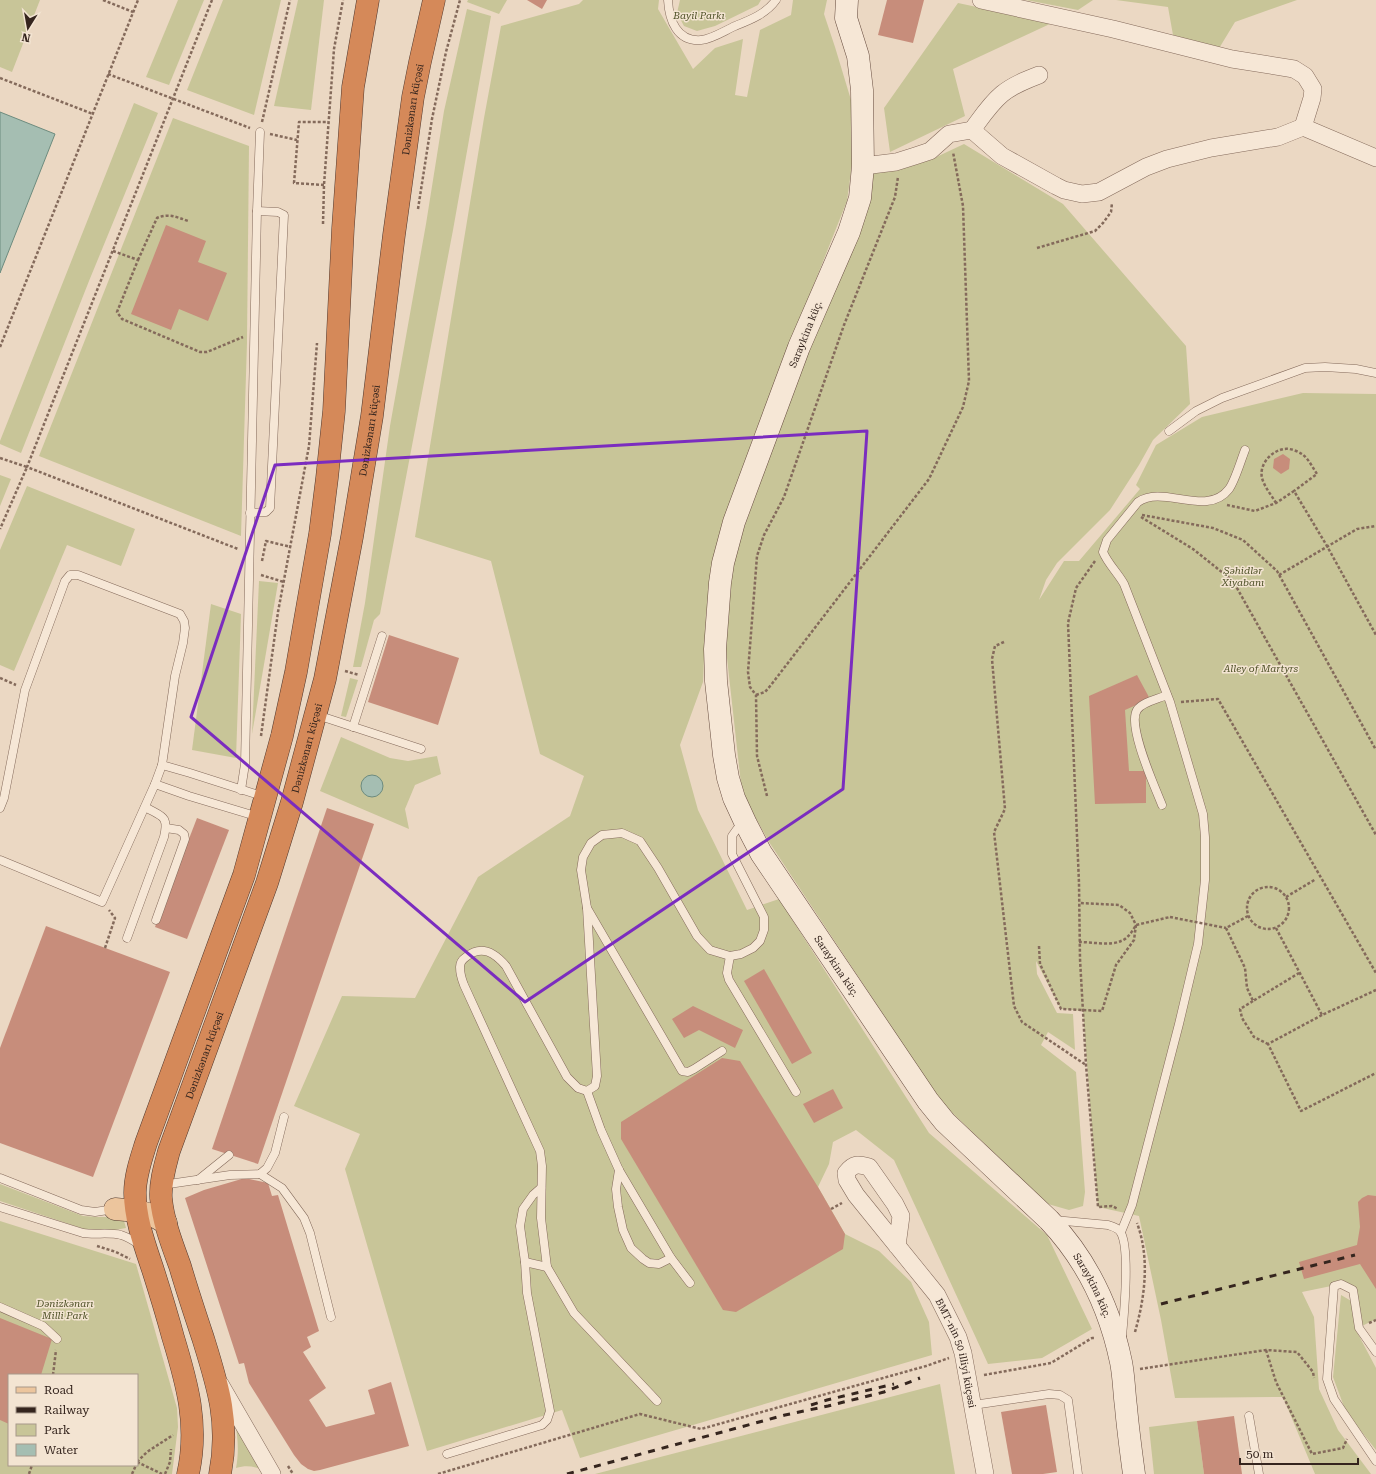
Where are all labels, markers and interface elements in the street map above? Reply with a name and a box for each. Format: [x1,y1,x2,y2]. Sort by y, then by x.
north arrow [8,8,48,48]
park label: Bayil Parkı [672,10,725,21]
text: N [20,30,32,45]
street label: Dənizkənarı küçəsi [400,63,426,156]
street label: Saraykina küç. [787,299,824,369]
street label: Dənizkənarı küçəsi [357,384,382,477]
park label: Şəhidlər Xiyabanı [1221,565,1264,588]
park label: Alley of Martyrs [1223,663,1299,674]
street label: Dənizkənarı küçəsi [290,702,324,794]
street label: Saraykina küç. [812,934,861,999]
street label: Dənizkənarı küçəsi [183,1010,226,1101]
street label: Saraykina küç. [1071,1251,1113,1320]
street label: BMT-nin 50 illiyi küçəsi [934,1297,978,1409]
park label: Dənizkənarı Milli Park [35,1298,94,1321]
legend [8,1374,138,1466]
text: Road [44,1383,74,1397]
text: Railway [44,1403,90,1417]
text: Park [44,1423,71,1437]
scale bar [1240,1440,1358,1466]
text: Water [44,1443,78,1457]
text: 50 m [1246,1447,1273,1461]

